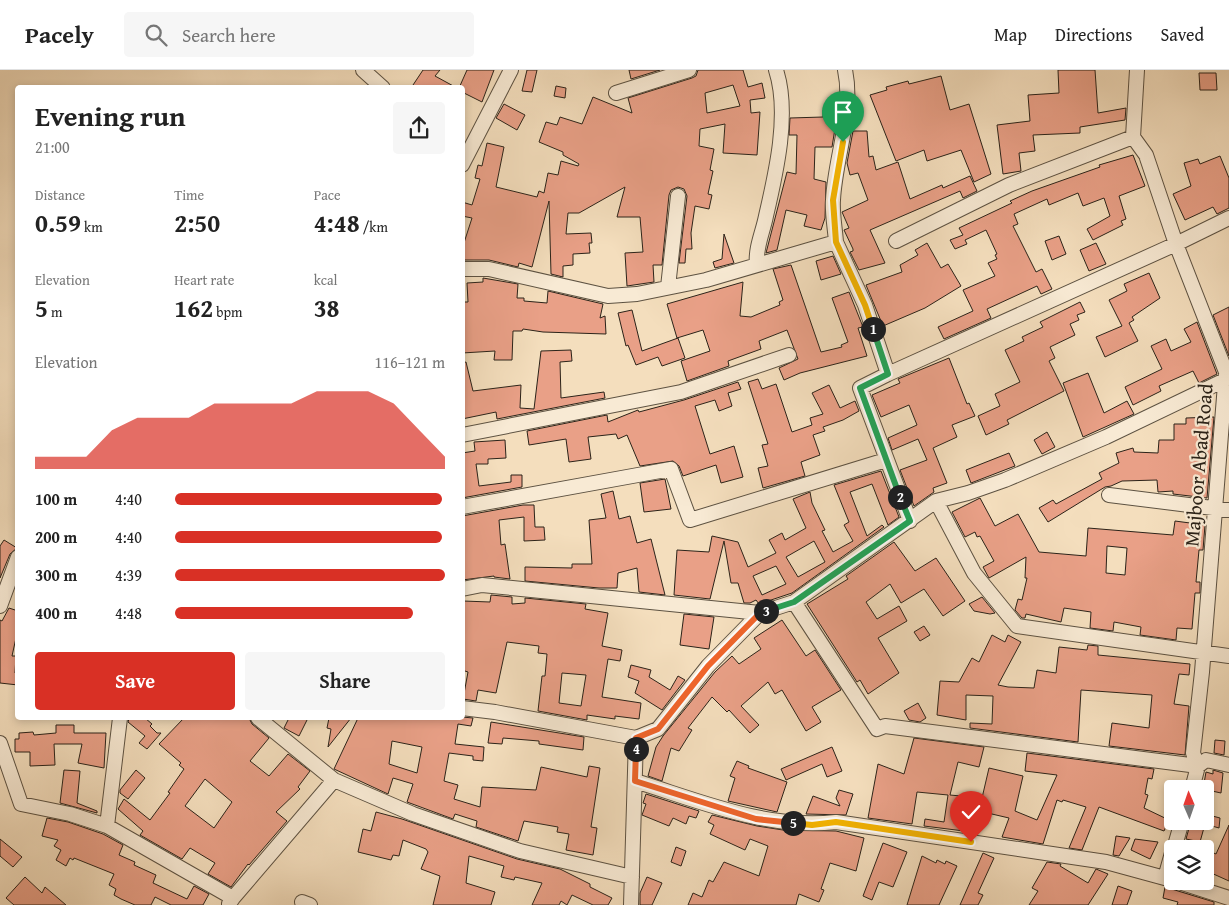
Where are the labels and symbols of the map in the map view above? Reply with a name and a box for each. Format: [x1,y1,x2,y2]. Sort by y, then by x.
pin [822,91,864,142]
pin: 1 [860,316,886,342]
street label: Majboor Abad Road [1176,382,1220,548]
pin: 2 [888,484,912,510]
pin: 3 [754,598,778,624]
pin: 4 [624,736,648,762]
north arrow [1164,780,1214,830]
pin [950,791,992,842]
pin: 5 [780,810,806,836]

